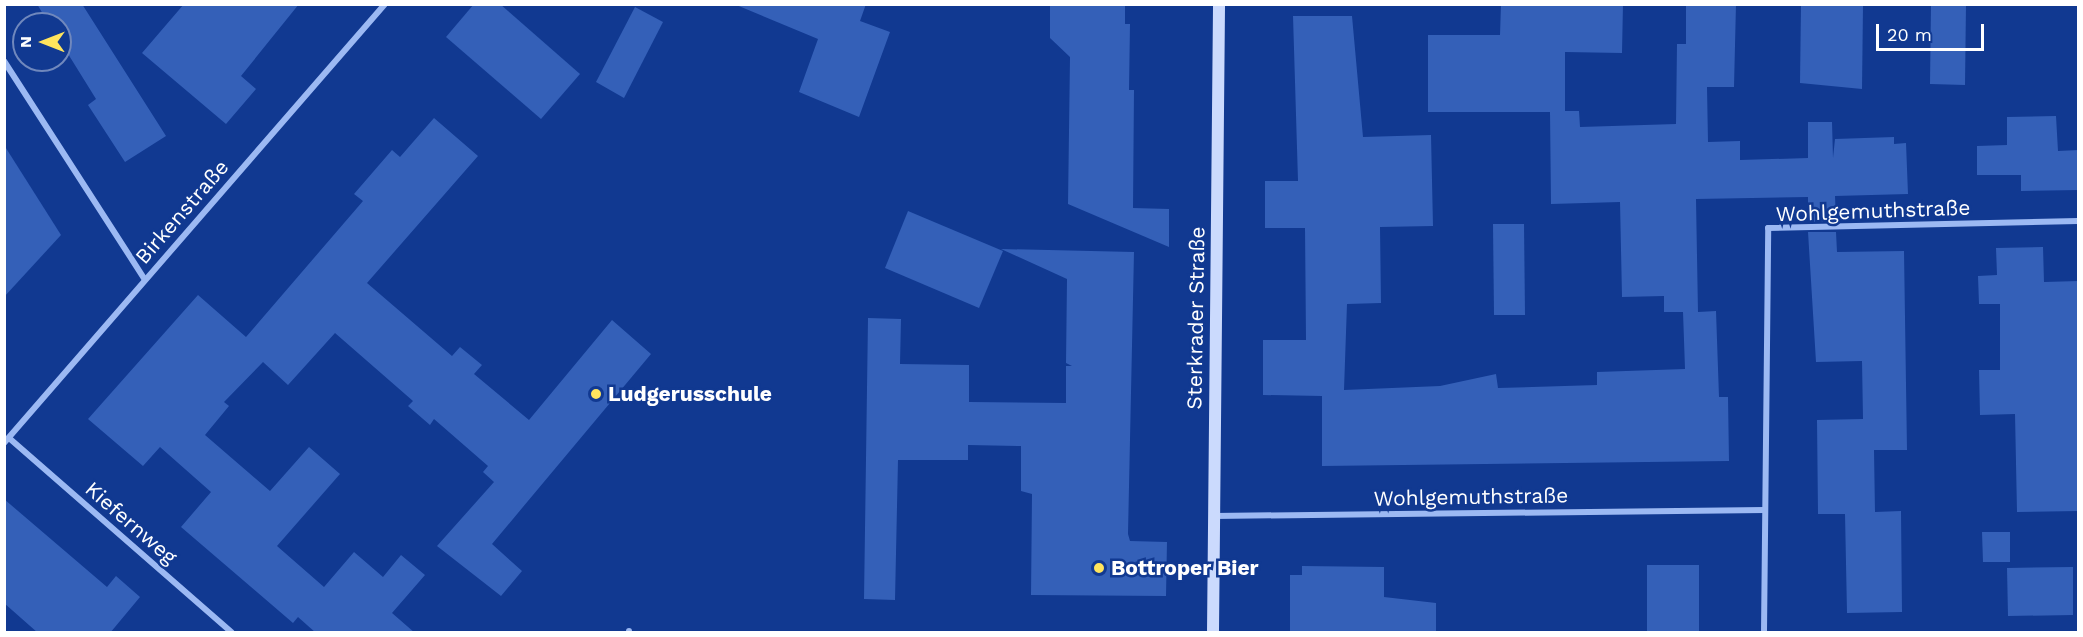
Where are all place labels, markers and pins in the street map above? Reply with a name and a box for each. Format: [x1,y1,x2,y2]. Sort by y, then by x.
place label: Ludgerusschule [608,381,772,407]
marker: Ludgerusschule [589,387,603,401]
place label: Bottroper Bier [1111,555,1259,581]
marker: Bottroper Bier [1092,561,1106,575]

